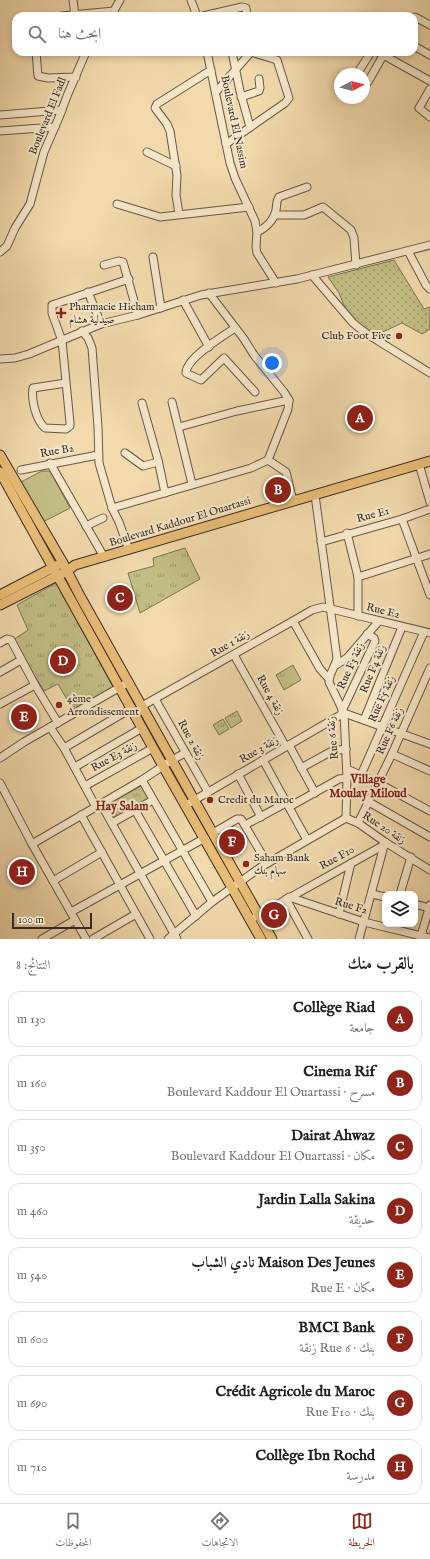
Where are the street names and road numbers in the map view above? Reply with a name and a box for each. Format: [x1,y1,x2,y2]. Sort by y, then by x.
street label: Boulevard El Nassim [217,74,251,170]
street label: Boulevard El Fadl [26,75,70,157]
street label: Rue B2 [39,441,75,461]
street label: Boulevard Kaddour El Ouartassi [108,494,252,550]
street label: Rue E1 [355,504,391,526]
street label: Rue E2 [365,600,401,622]
street label: Rue 1 زنقة [208,627,252,661]
street label: Rue F3 زنقة [334,640,368,692]
street label: Rue F4 زنقة [357,643,389,695]
street label: Rue 4 زنقة [253,672,287,718]
street label: Rue F5 زنقة [366,673,398,725]
street label: Rue F6 زنقة [373,705,407,757]
street label: Rue 6 زنقة [324,716,342,760]
street label: Rue 2 زنقة [174,717,208,763]
street label: Rue 3 زنقة [237,733,281,767]
street label: Rue E3 زنقة [89,739,139,775]
street label: Rue 20 زنقة [360,809,408,847]
street label: Rue F10 [317,843,357,873]
street label: Rue F2 [333,894,369,918]

